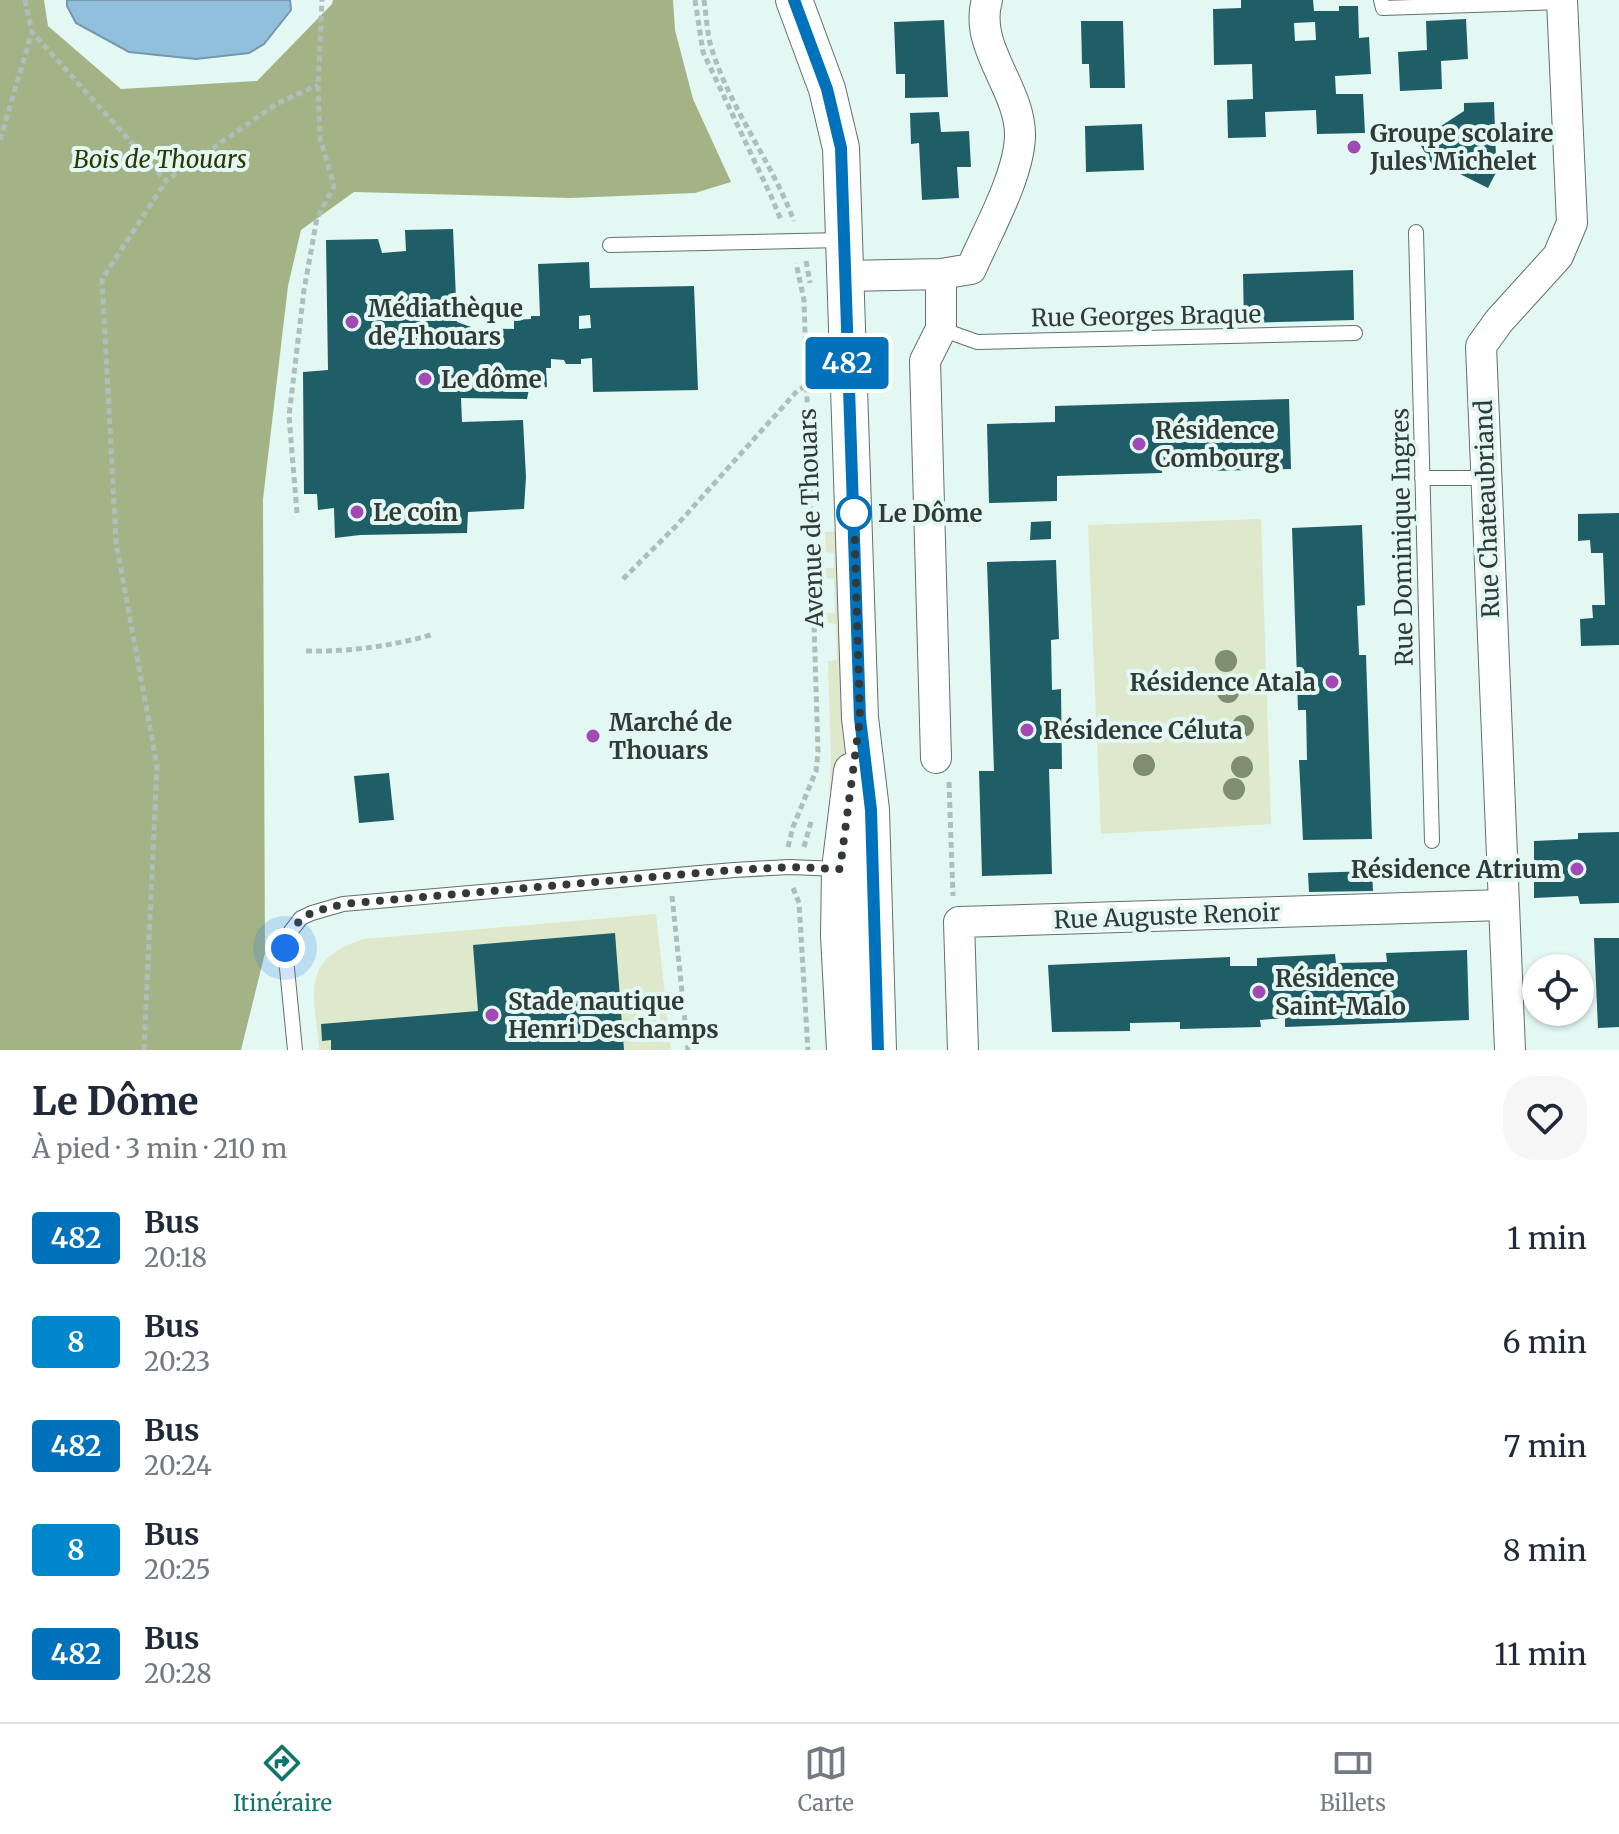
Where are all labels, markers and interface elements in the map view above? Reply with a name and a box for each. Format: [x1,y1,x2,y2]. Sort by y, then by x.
place label: Groupe scolaire Jules Michelet [1369,118,1553,177]
marker: Groupe scolaire Jules Michelet [1345,138,1363,156]
park label: Bois de Thouars [73,144,247,175]
place label: Médiathèque de Thouars [368,293,523,352]
street label: Rue Georges Braque [1031,298,1261,334]
marker: Médiathèque de Thouars [343,313,361,331]
line badge: 482 [801,337,893,389]
text: 482 [822,345,872,381]
place label: Le dôme [441,364,542,395]
marker: Le dôme [416,370,434,388]
street label: Rue Chateaubriand [1468,399,1506,619]
street label: Avenue de Thouars [792,408,830,629]
street label: Rue Dominique Ingres [1384,408,1420,666]
place label: Résidence Combourg [1155,415,1279,474]
marker: Résidence Combourg [1130,435,1148,453]
marker: Le Dôme [837,496,871,530]
place label: Le coin [373,497,458,528]
place label: Le Dôme [878,498,983,529]
marker: Le coin [348,503,366,521]
place label: Résidence Atala [1130,667,1316,698]
marker: Résidence Atala [1323,673,1341,691]
place label: Marché de Thouars [609,707,732,766]
place label: Résidence Céluta [1043,715,1243,746]
marker: Résidence Céluta [1018,721,1036,739]
marker: Marché de Thouars [584,727,602,745]
place label: Résidence Atrium [1351,854,1561,885]
marker: Résidence Atrium [1568,860,1586,878]
street label: Rue Auguste Renoir [1053,897,1281,935]
your location [265,928,305,968]
map controls [1522,954,1594,1026]
button: locate [1522,954,1594,1026]
place label: Résidence Saint-Malo [1275,963,1406,1022]
marker: Résidence Saint-Malo [1250,983,1268,1001]
place label: Stade nautique Henri Deschamps [508,986,719,1045]
marker: Stade nautique Henri Deschamps [483,1006,501,1024]
button: heart [1503,1076,1587,1160]
text: Le Dôme [32,1078,199,1125]
text: À pied · 3 min · 210 m [32,1132,287,1165]
text: Bus [144,1203,200,1241]
text: 1 min [1507,1219,1587,1257]
text: 482 [51,1220,101,1256]
text: 20:18 [144,1241,207,1274]
text: Bus [144,1307,200,1345]
text: 6 min [1502,1323,1587,1361]
text: 8 [67,1324,85,1360]
text: 20:23 [144,1345,211,1378]
text: Bus [144,1411,200,1449]
text: 7 min [1503,1427,1587,1465]
text: 482 [51,1428,101,1464]
text: 20:24 [144,1449,212,1482]
text: Bus [144,1515,200,1553]
text: 8 min [1503,1531,1587,1569]
text: 8 [67,1532,85,1568]
text: 20:25 [144,1553,211,1586]
text: Bus [144,1619,200,1657]
text: 11 min [1494,1635,1587,1673]
text: 482 [51,1636,101,1672]
text: 20:28 [144,1657,212,1690]
tab: Itinéraire [233,1741,332,1817]
tab: Carte [798,1741,854,1817]
tab: Billets [1320,1741,1386,1817]

